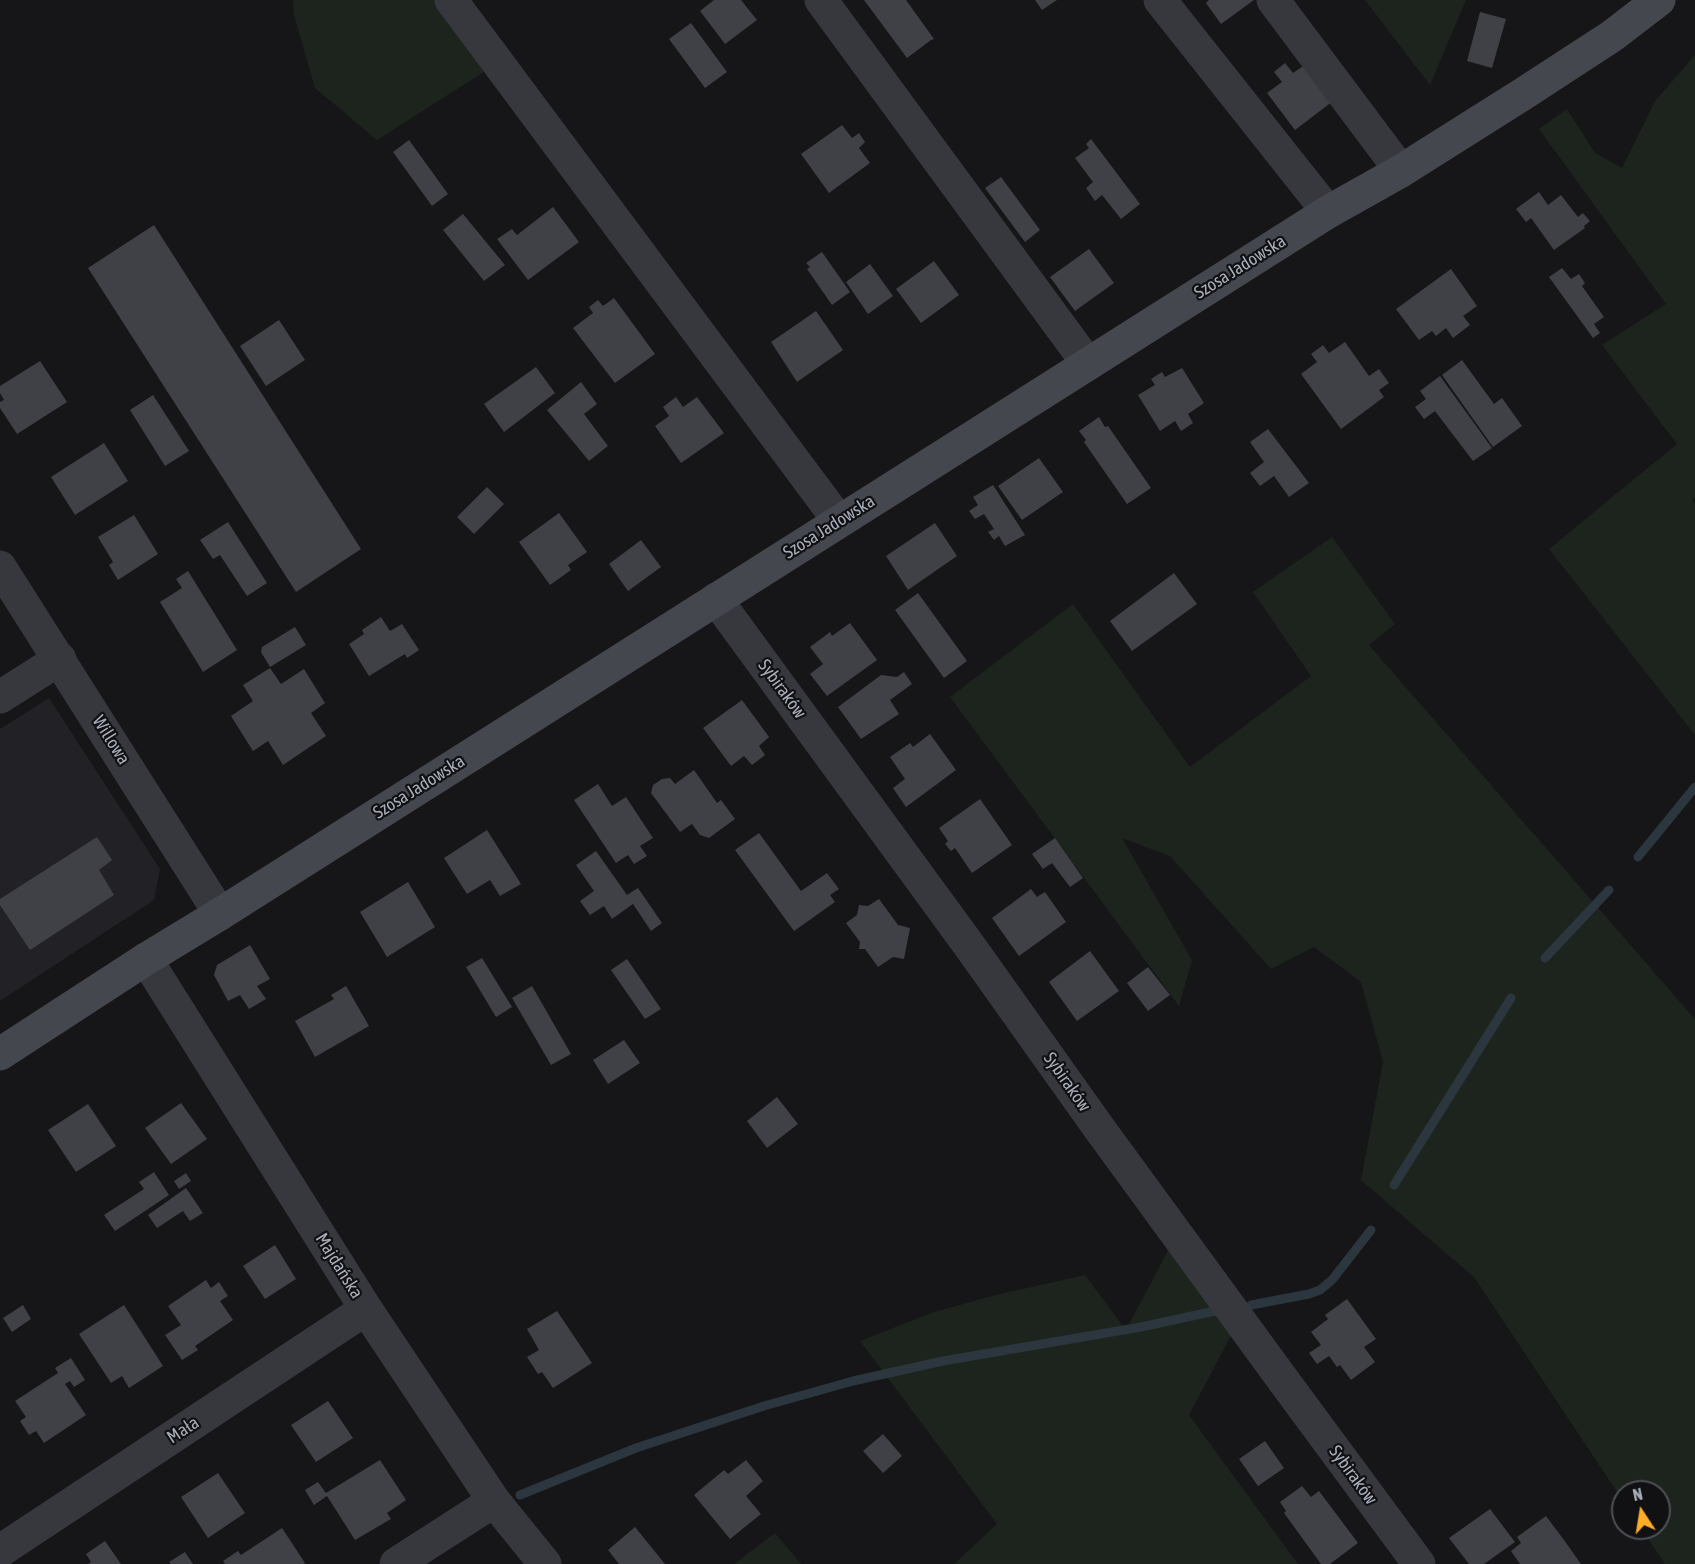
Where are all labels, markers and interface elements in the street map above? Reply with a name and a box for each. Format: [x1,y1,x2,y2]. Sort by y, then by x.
street label: Szosa Jadowska [1190,230,1290,304]
street label: Szosa Jadowska [779,490,879,564]
street label: Sybiraków [753,655,811,723]
street label: Willowa [88,711,134,769]
street label: Szosa Jadowska [369,750,469,824]
street label: Sybiraków [1039,1048,1095,1116]
street label: Majdańska [311,1229,367,1303]
street label: Mała [163,1412,203,1448]
street label: Sybiraków [1324,1441,1382,1509]
north arrow [1611,1480,1671,1540]
text: N [1631,1485,1644,1504]

